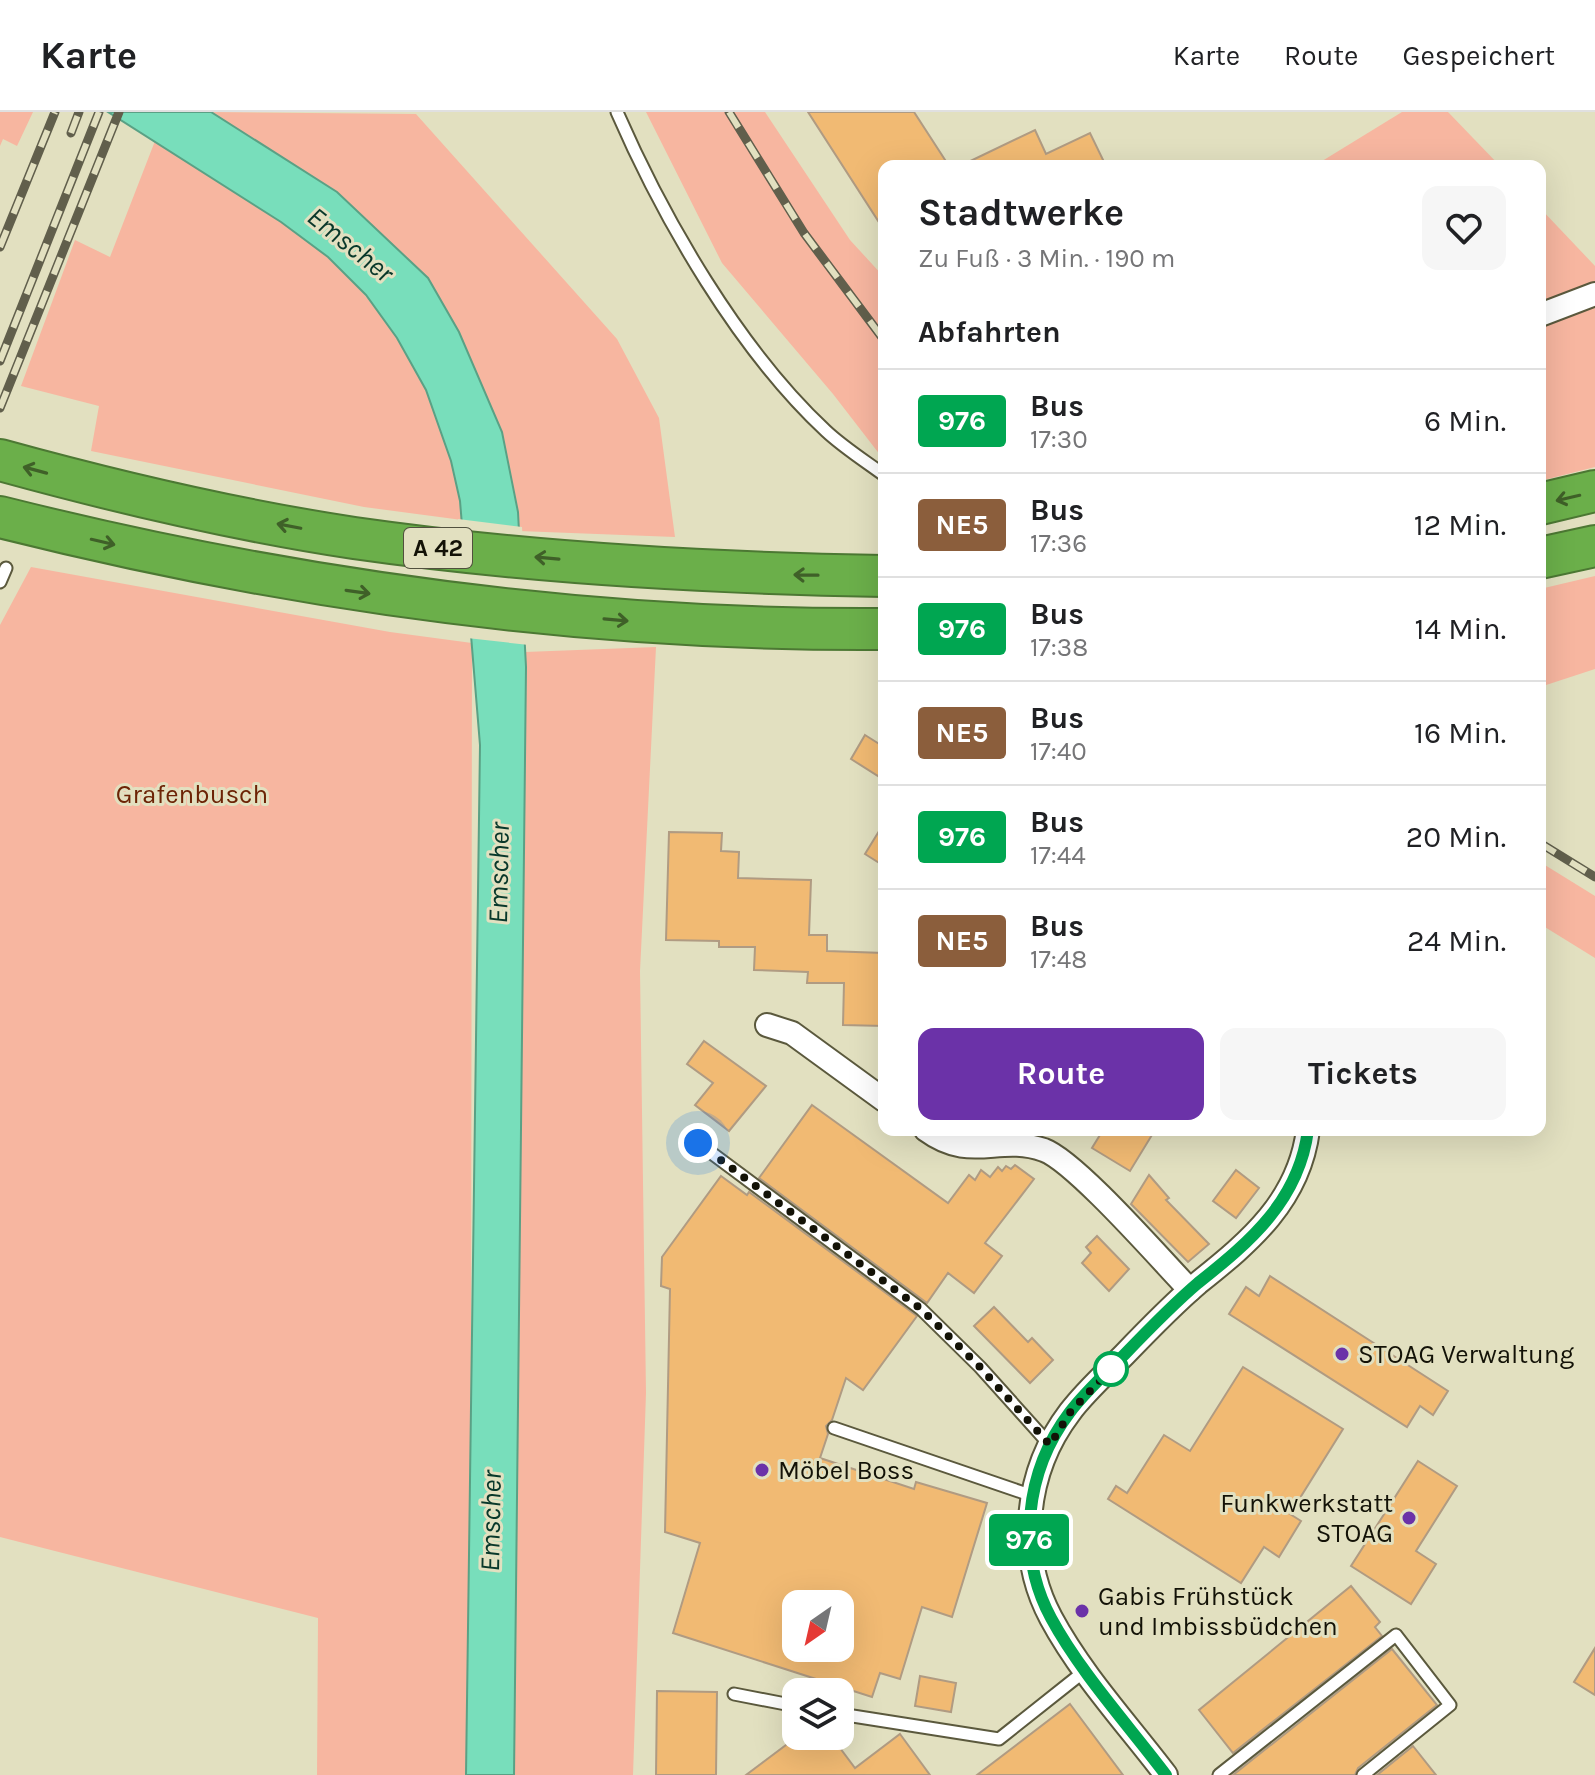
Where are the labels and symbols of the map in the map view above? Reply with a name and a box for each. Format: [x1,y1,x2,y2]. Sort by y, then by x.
water label: Emscher [301,200,402,290]
one-way arrow [23,461,49,476]
one-way arrow [1555,491,1581,506]
one-way arrow [277,517,302,532]
road number: A 42 [404,528,472,568]
one-way arrow [90,535,115,550]
one-way arrow [534,551,561,566]
one-way arrow [793,567,820,582]
one-way arrow [345,585,370,600]
one-way arrow [602,613,629,628]
park label: Grafenbusch [116,779,268,810]
water label: Emscher [481,820,516,924]
your location [678,1123,718,1163]
place label: STOAG Verwaltung [1358,1339,1575,1370]
marker: STOAG Verwaltung [1333,1345,1351,1363]
unlabelled marker [1094,1352,1128,1386]
place label: Möbel Boss [778,1455,914,1486]
marker: Möbel Boss [753,1461,771,1479]
water label: Emscher [473,1468,508,1572]
place label: Funkwerkstatt STOAG [1220,1488,1393,1549]
marker: Funkwerkstatt STOAG [1400,1509,1418,1527]
line badge: 976 [983,1514,1075,1566]
place label: Gabis Frühstück und Imbissbüdchen [1098,1581,1338,1642]
north arrow [782,1590,854,1662]
marker: Gabis Frühstück und Imbissbüdchen [1073,1602,1091,1620]

